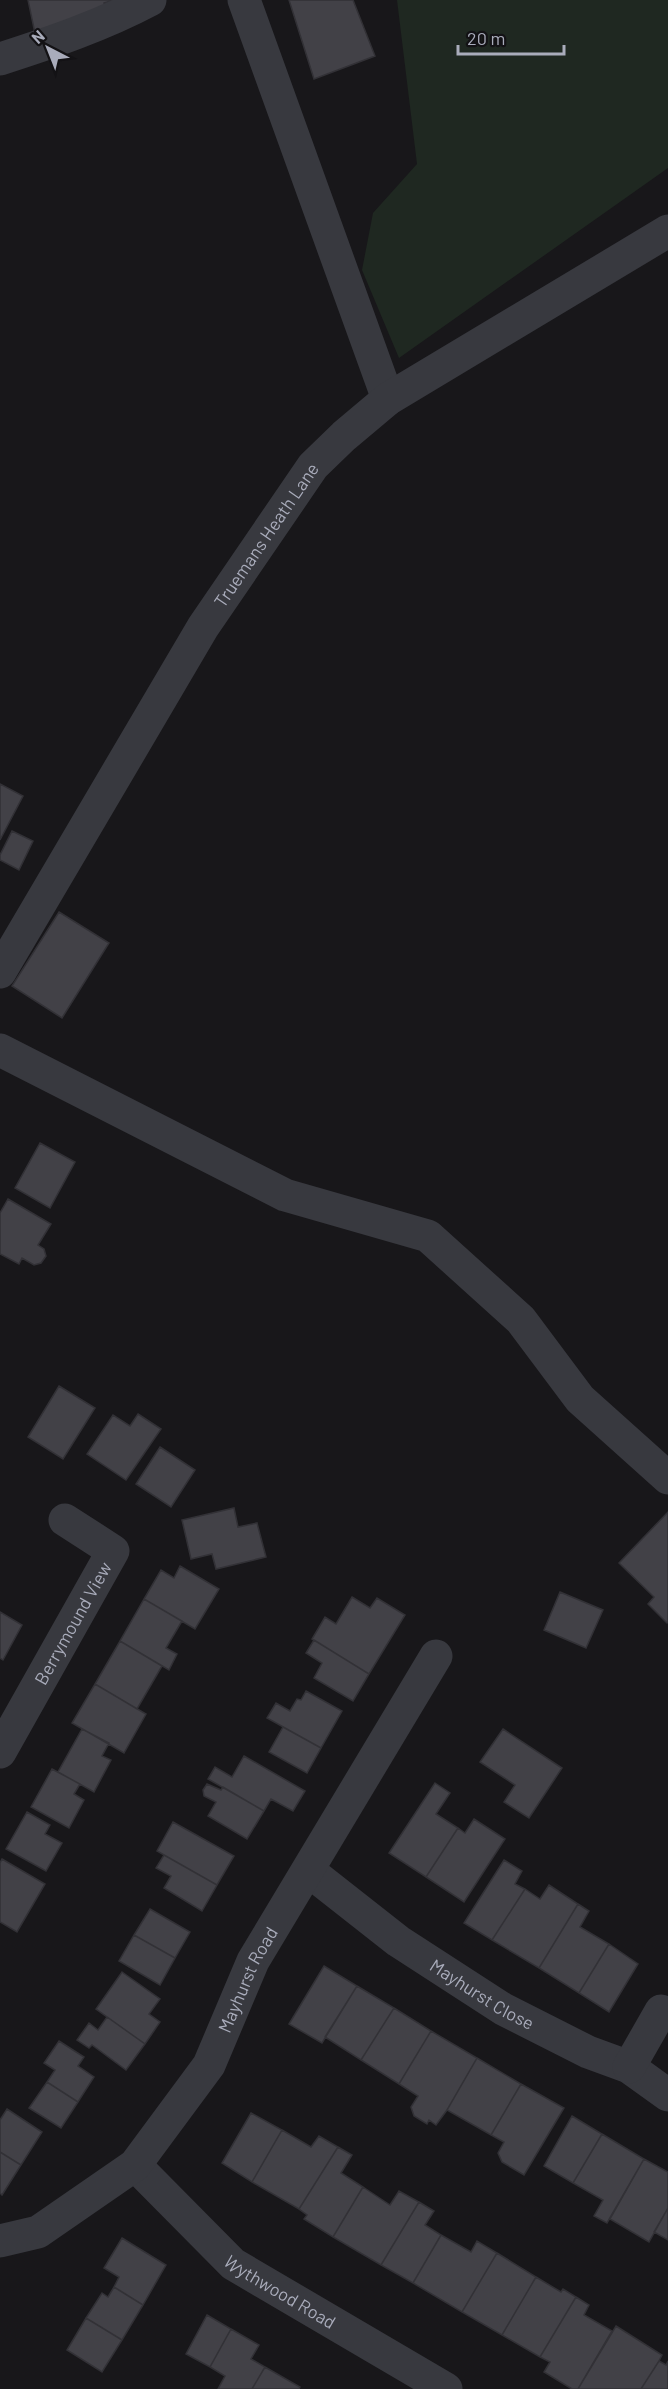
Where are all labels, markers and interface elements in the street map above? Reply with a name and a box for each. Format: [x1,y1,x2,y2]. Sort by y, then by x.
north arrow [18,18,78,78]
scale bar [458,18,564,56]
text: N [27,26,48,47]
text: 20 m [467,27,505,49]
street label: Truemans Heath Lane [209,458,323,611]
street label: Berrymound View [29,1558,116,1688]
street label: Mayhurst Road [213,1923,282,2036]
street label: Mayhurst Close [426,1954,538,2034]
street label: Wythwood Road [219,2250,340,2333]

